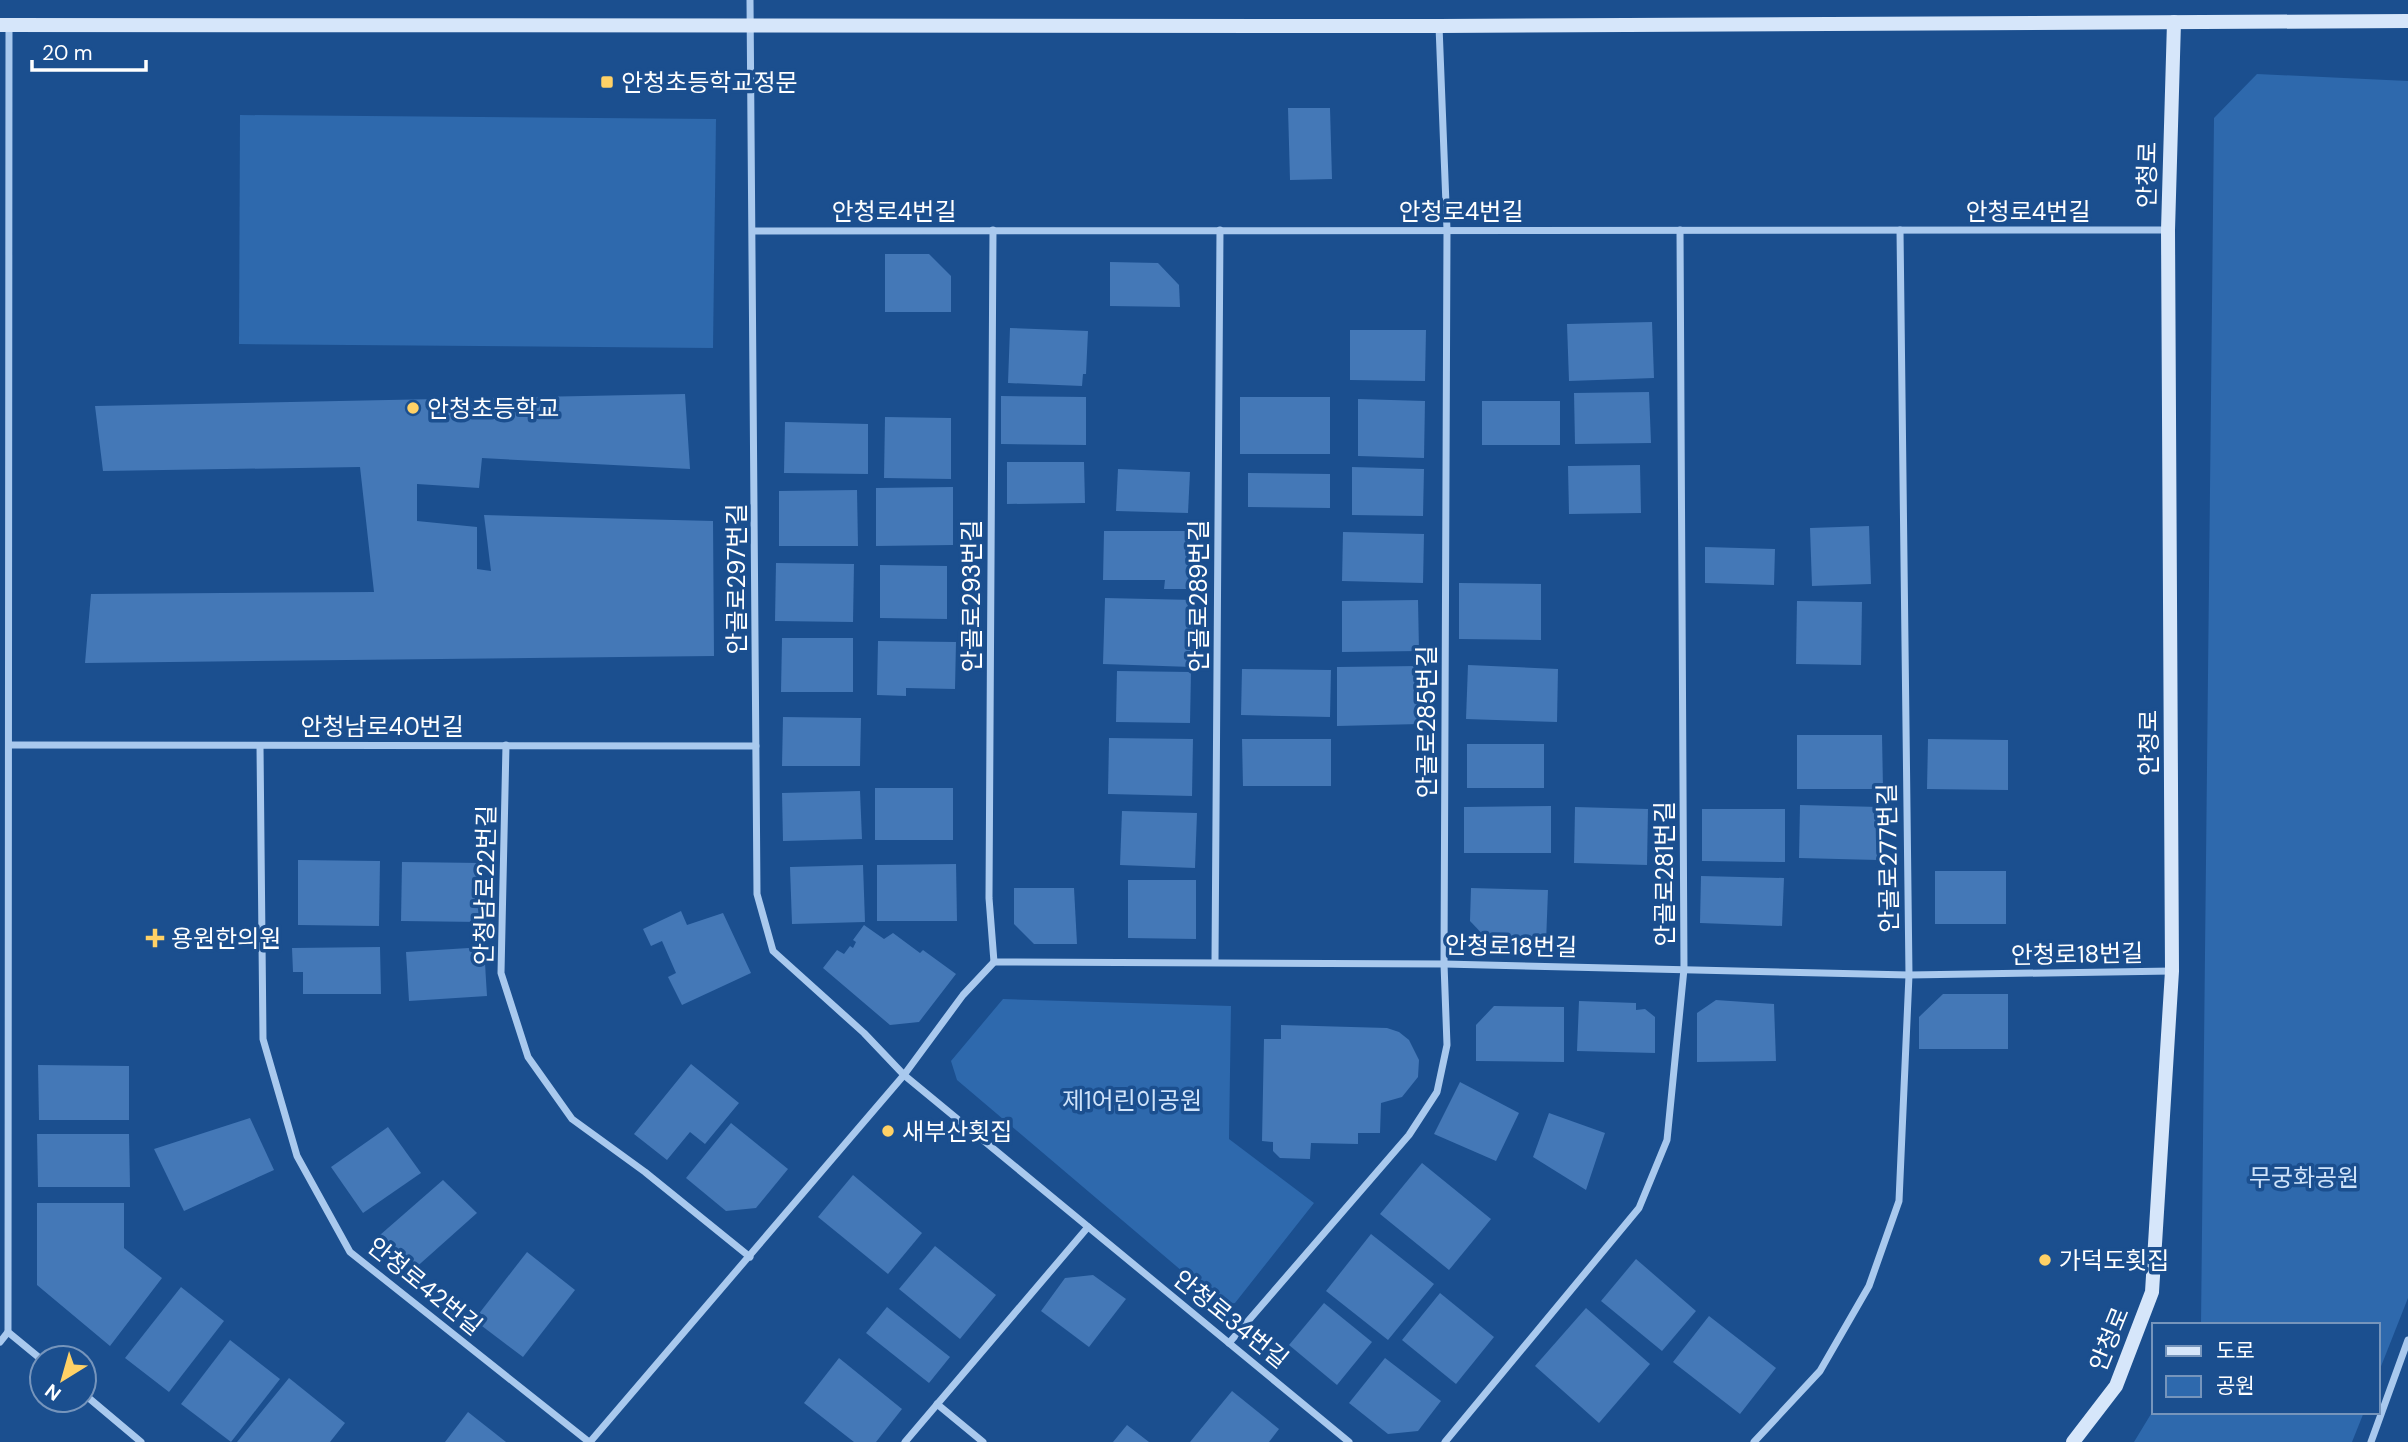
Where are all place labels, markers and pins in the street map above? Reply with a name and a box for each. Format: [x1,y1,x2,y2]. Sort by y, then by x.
place label: 안청초등학교정문 [621,67,798,98]
marker: 안청초등학교정문 [599,74,615,90]
place label: 안청초등학교 [427,393,559,424]
marker: 안청초등학교 [405,400,421,416]
place label: 용원한의원 [171,923,281,954]
marker: 용원한의원 [145,928,165,948]
place label: 새부산횟집 [902,1116,1012,1147]
marker: 새부산횟집 [880,1123,896,1139]
place label: 가덕도횟집 [2059,1245,2169,1276]
marker: 가덕도횟집 [2037,1252,2053,1268]

